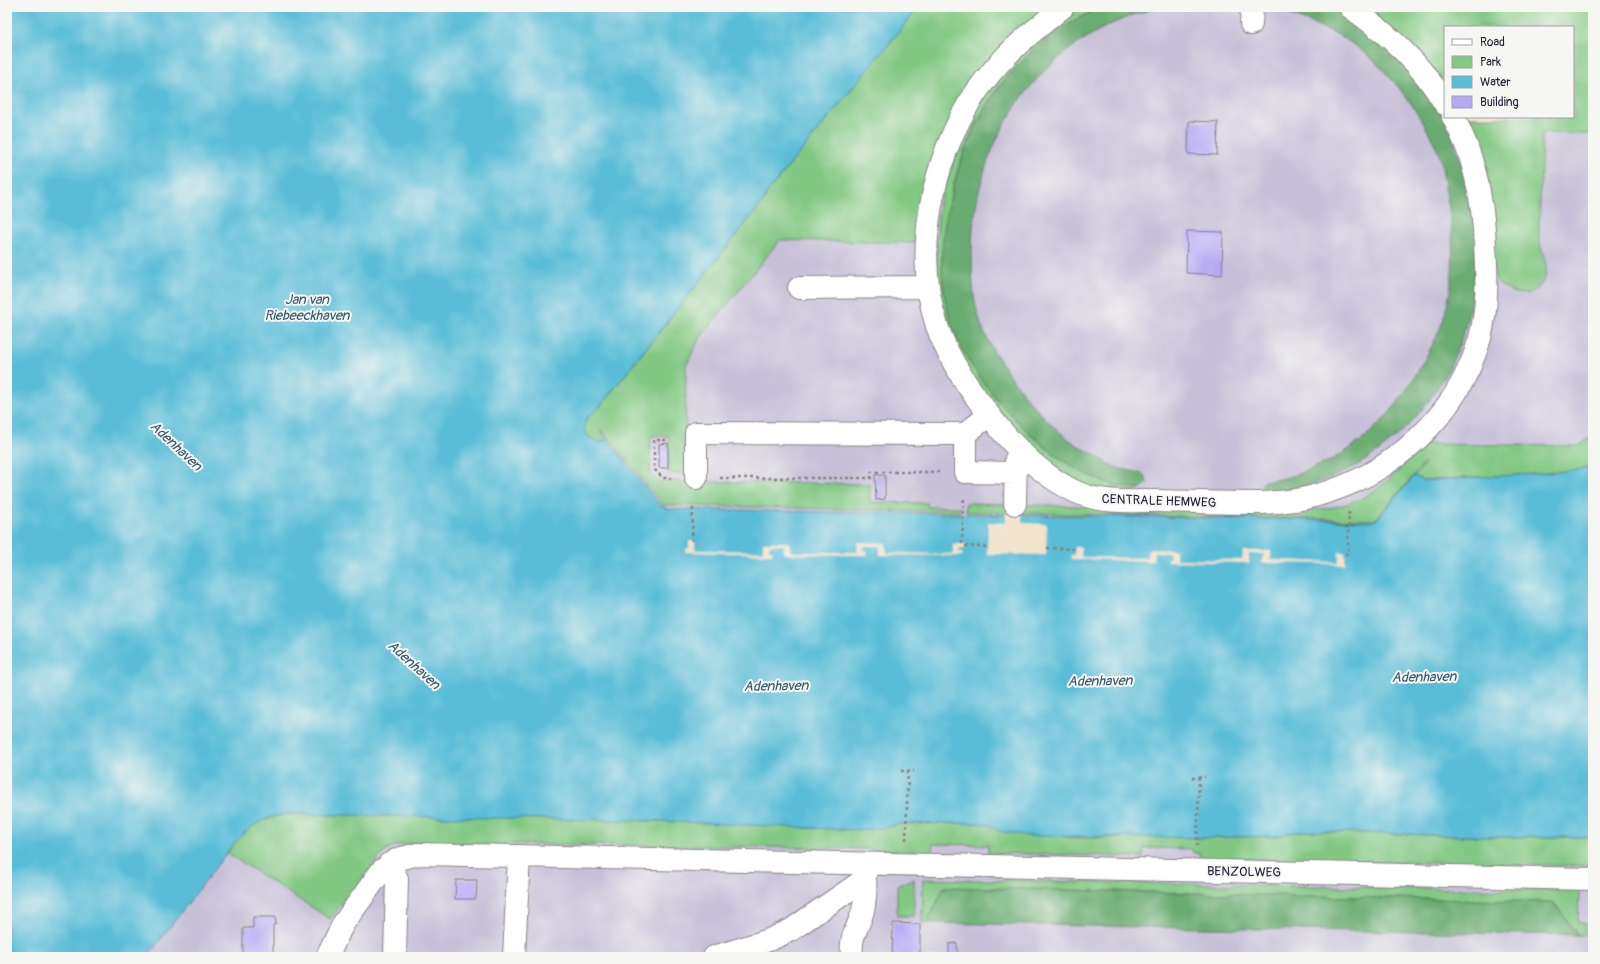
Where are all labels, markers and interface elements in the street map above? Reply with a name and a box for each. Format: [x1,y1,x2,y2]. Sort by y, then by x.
legend [1444,26,1574,118]
text: Road [1480,35,1505,50]
text: Park [1480,55,1501,70]
text: Water [1480,75,1511,90]
text: Building [1480,95,1519,110]
water label: Jan van Riebeeckhaven [264,291,351,324]
water label: Adenhaven [147,418,206,475]
street label: CENTRALE HEMWEG [1101,491,1217,511]
water label: Adenhaven [384,637,444,694]
water label: Adenhaven [1392,668,1457,686]
water label: Adenhaven [1068,672,1133,690]
water label: Adenhaven [744,677,809,695]
street label: BENZOLWEG [1207,863,1281,881]

